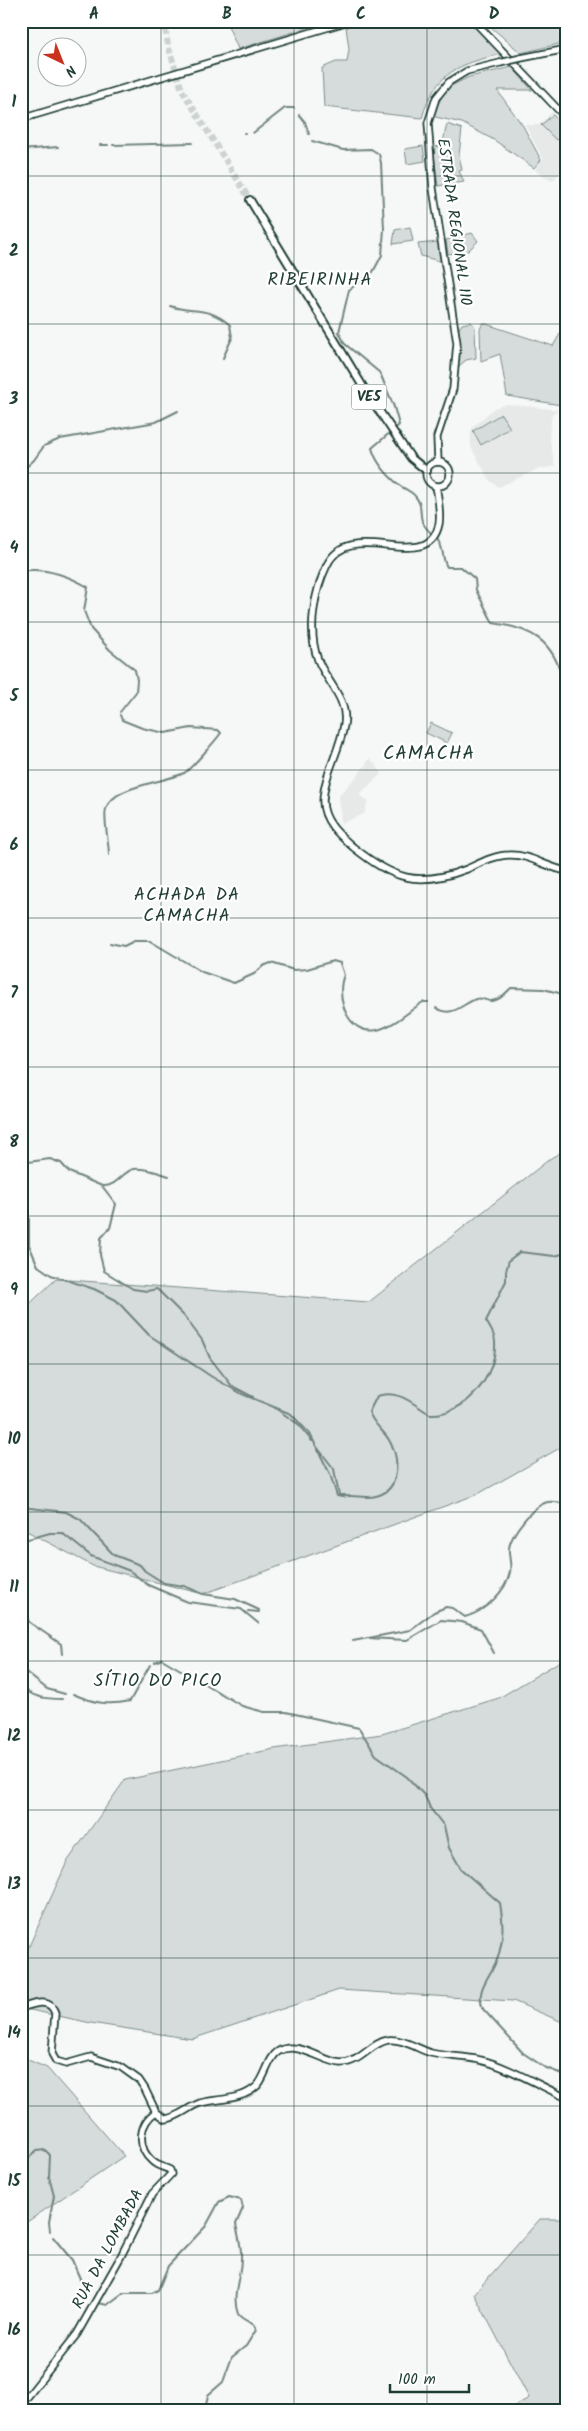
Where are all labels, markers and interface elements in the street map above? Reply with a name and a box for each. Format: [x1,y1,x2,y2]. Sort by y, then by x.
text: A [89,2,99,27]
text: B [222,2,232,27]
text: C [356,2,366,27]
text: D [489,2,500,27]
north arrow [38,38,88,88]
text: N [59,60,81,82]
text: 1 [12,90,17,115]
street label: ESTRADA REGIONAL 110 [430,137,478,307]
text: 2 [9,239,19,264]
district label: RIBEIRINHA [268,266,372,295]
road number: VE5 [352,384,386,410]
text: 3 [9,387,19,412]
text: 4 [10,536,19,561]
text: 5 [9,684,20,709]
district label: CAMACHA [383,739,475,769]
text: 6 [10,833,19,858]
district label: ACHADA DA CAMACHA [134,881,240,931]
text: 7 [10,981,18,1006]
text: 8 [9,1130,19,1155]
text: 9 [10,1278,18,1303]
text: 10 [7,1427,21,1452]
text: 11 [9,1575,19,1600]
district label: SÍTIO DO PICO [94,1667,222,1696]
text: 12 [7,1724,21,1749]
text: 13 [7,1872,21,1897]
text: 14 [7,2021,21,2046]
text: 15 [8,2169,22,2194]
street label: RUA DA LOMBADA [66,2184,150,2313]
text: 16 [7,2318,21,2343]
scale bar [390,2361,469,2393]
text: 100 m [398,2368,436,2392]

